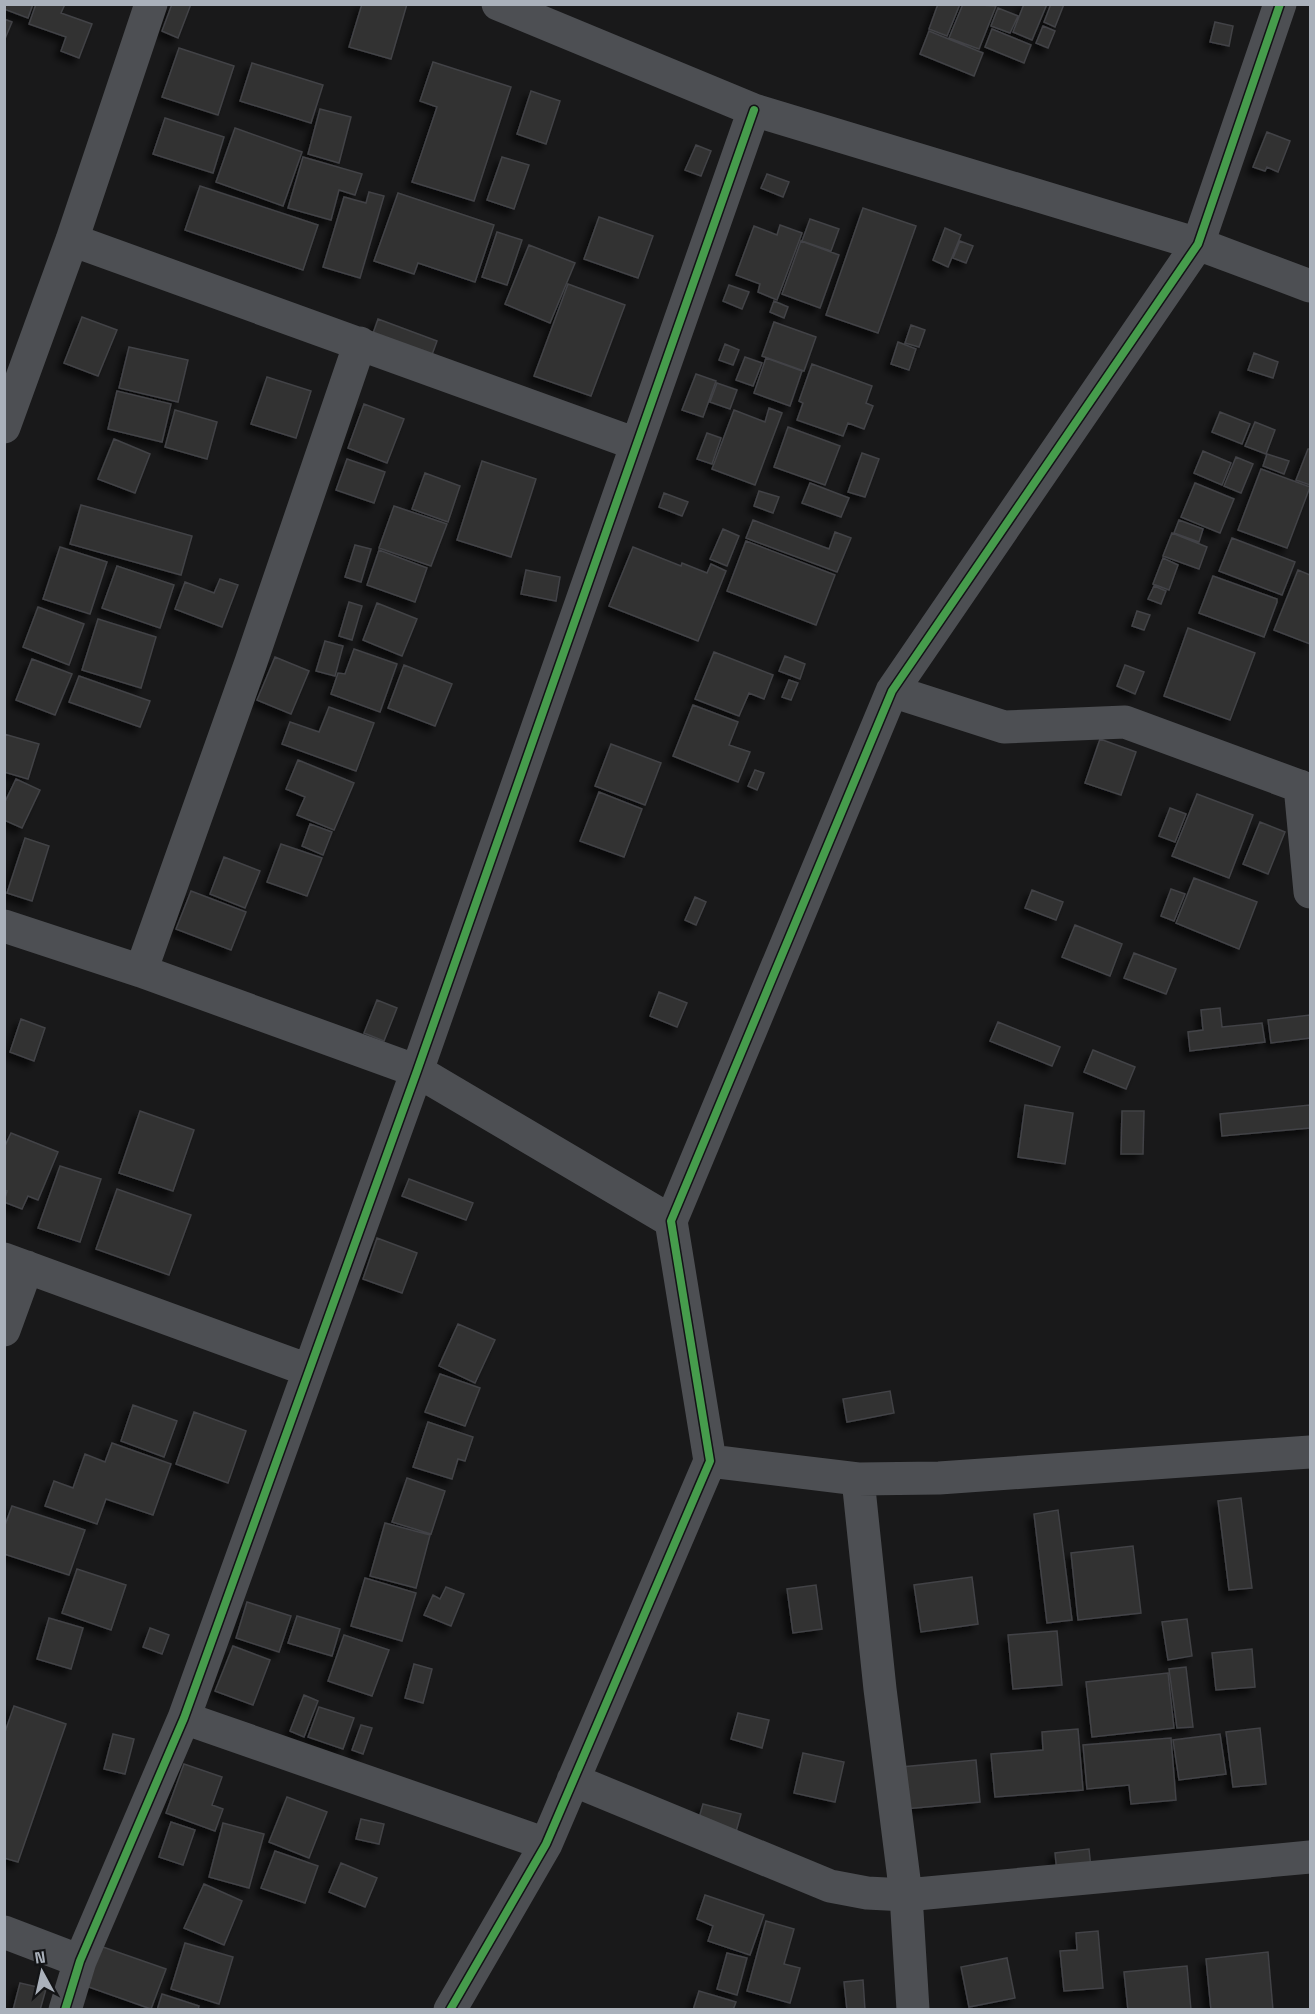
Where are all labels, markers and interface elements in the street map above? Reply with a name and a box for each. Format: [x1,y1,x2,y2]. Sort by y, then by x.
north arrow [12,1942,72,2002]
text: N [33,1946,47,1969]

